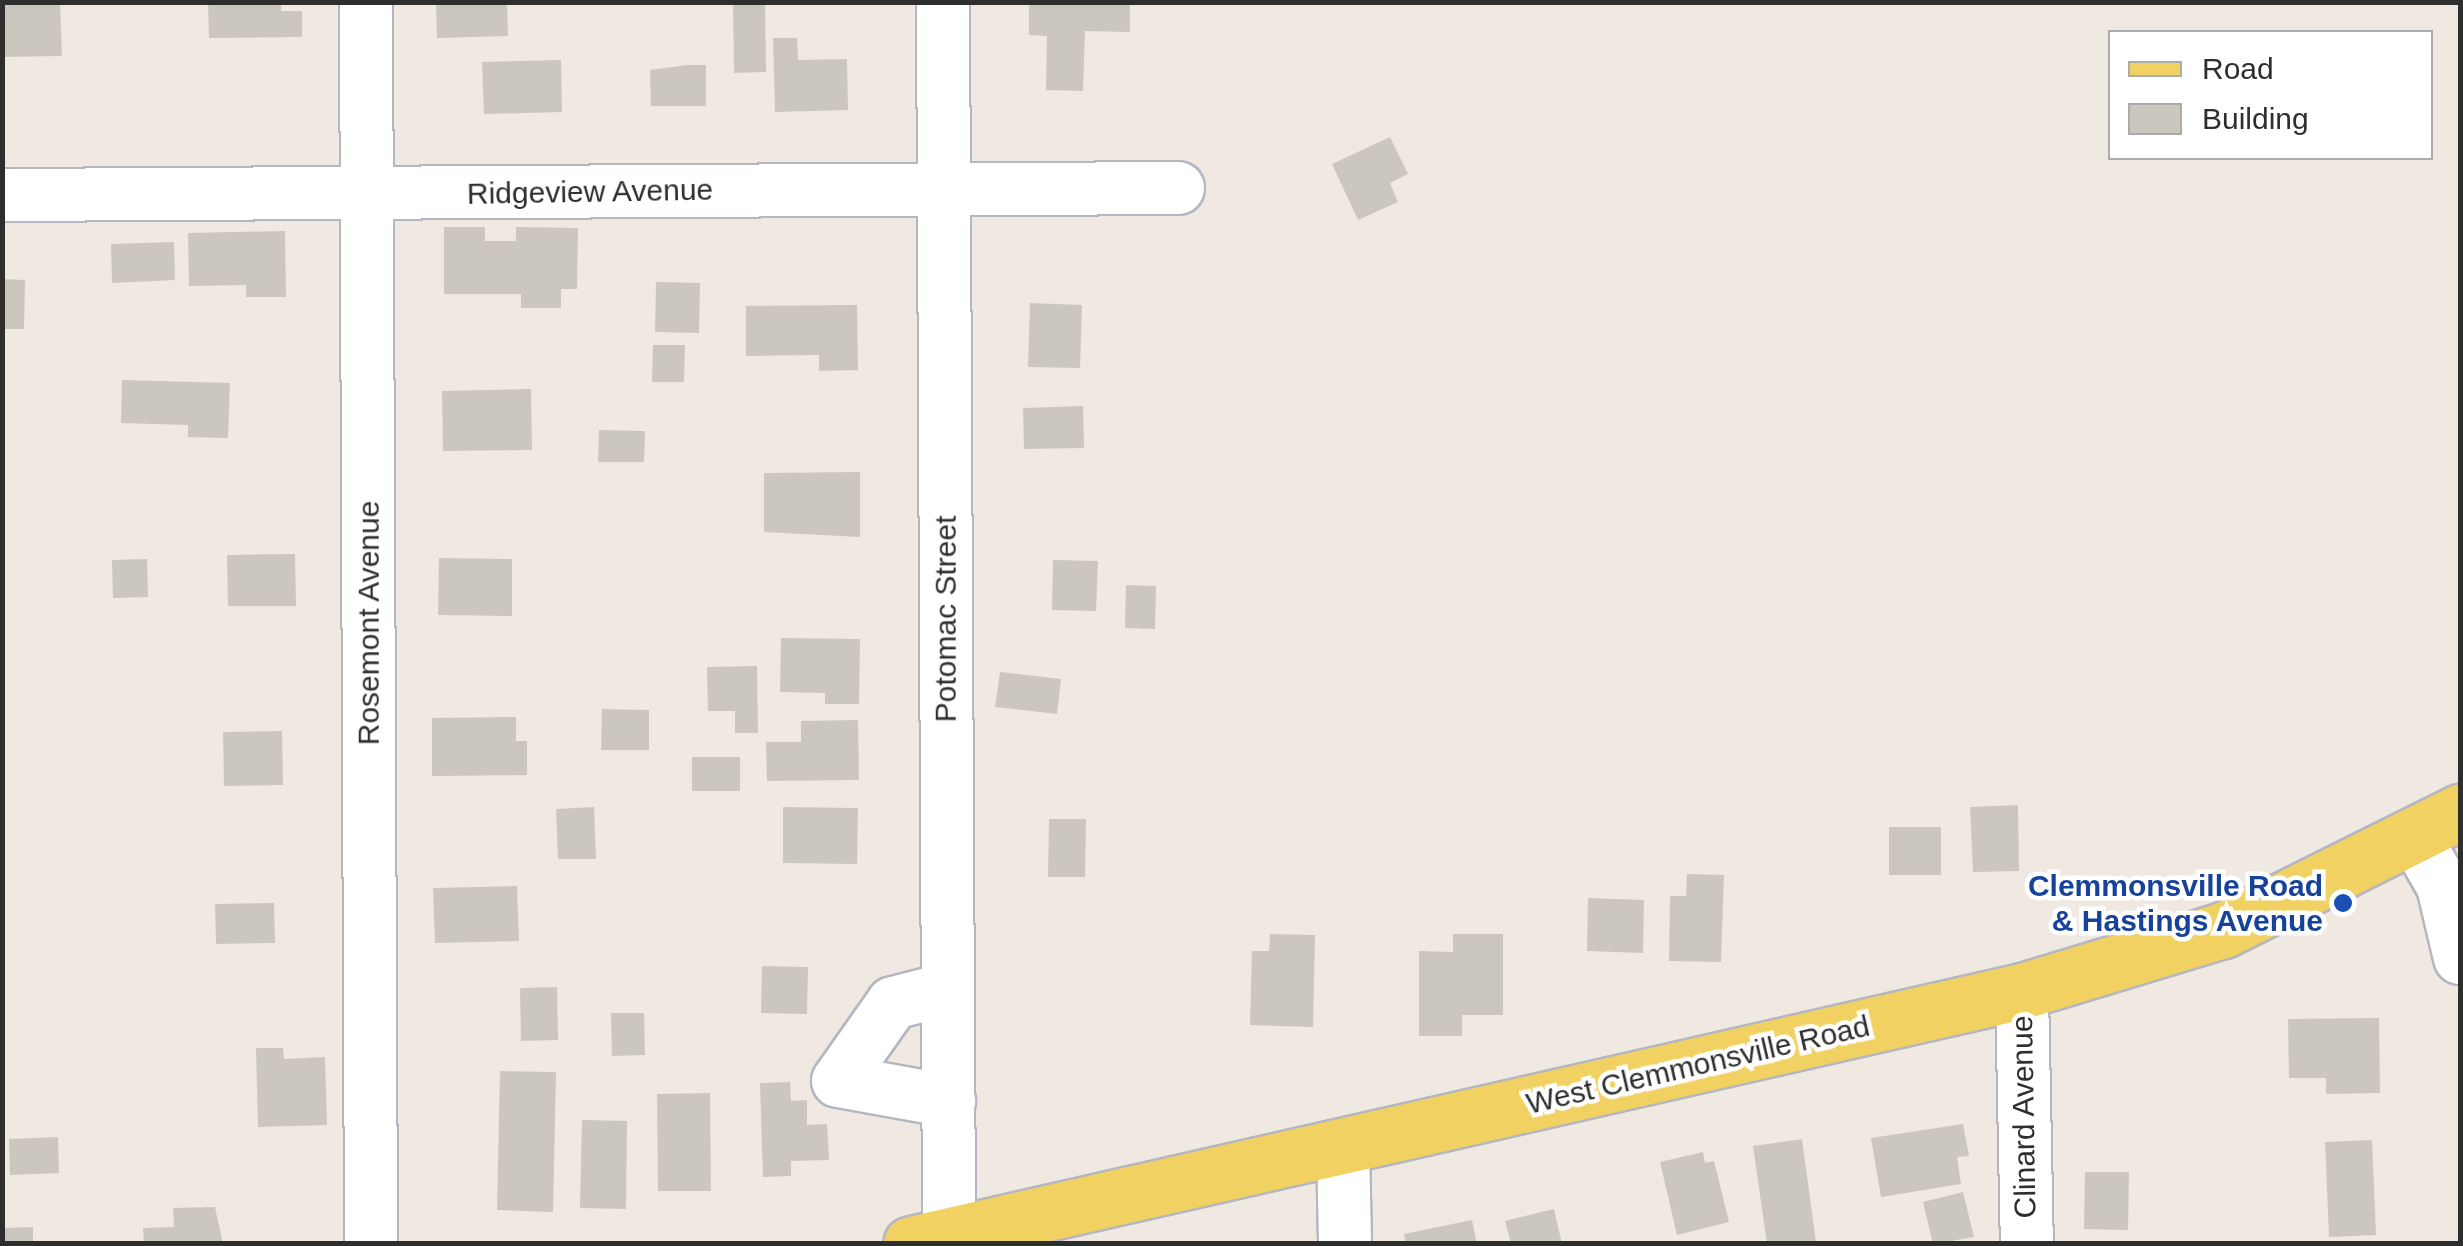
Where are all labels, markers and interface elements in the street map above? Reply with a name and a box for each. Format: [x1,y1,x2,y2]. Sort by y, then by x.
legend [2108,30,2433,160]
text: Road [2202,52,2274,85]
text: Building [2202,102,2309,135]
street label: Ridgeview Avenue [466,172,714,212]
street label: Rosemont Avenue [351,500,387,746]
street label: Potomac Street [928,516,964,722]
place label: Clemmonsville Road & Hastings Avenue [2028,868,2323,938]
marker: Clemmonsville Road & Hastings Avenue [2332,892,2354,914]
street label: West Clemmonsville Road [1523,1008,1873,1122]
street label: Clinard Avenue [2004,1014,2044,1220]

